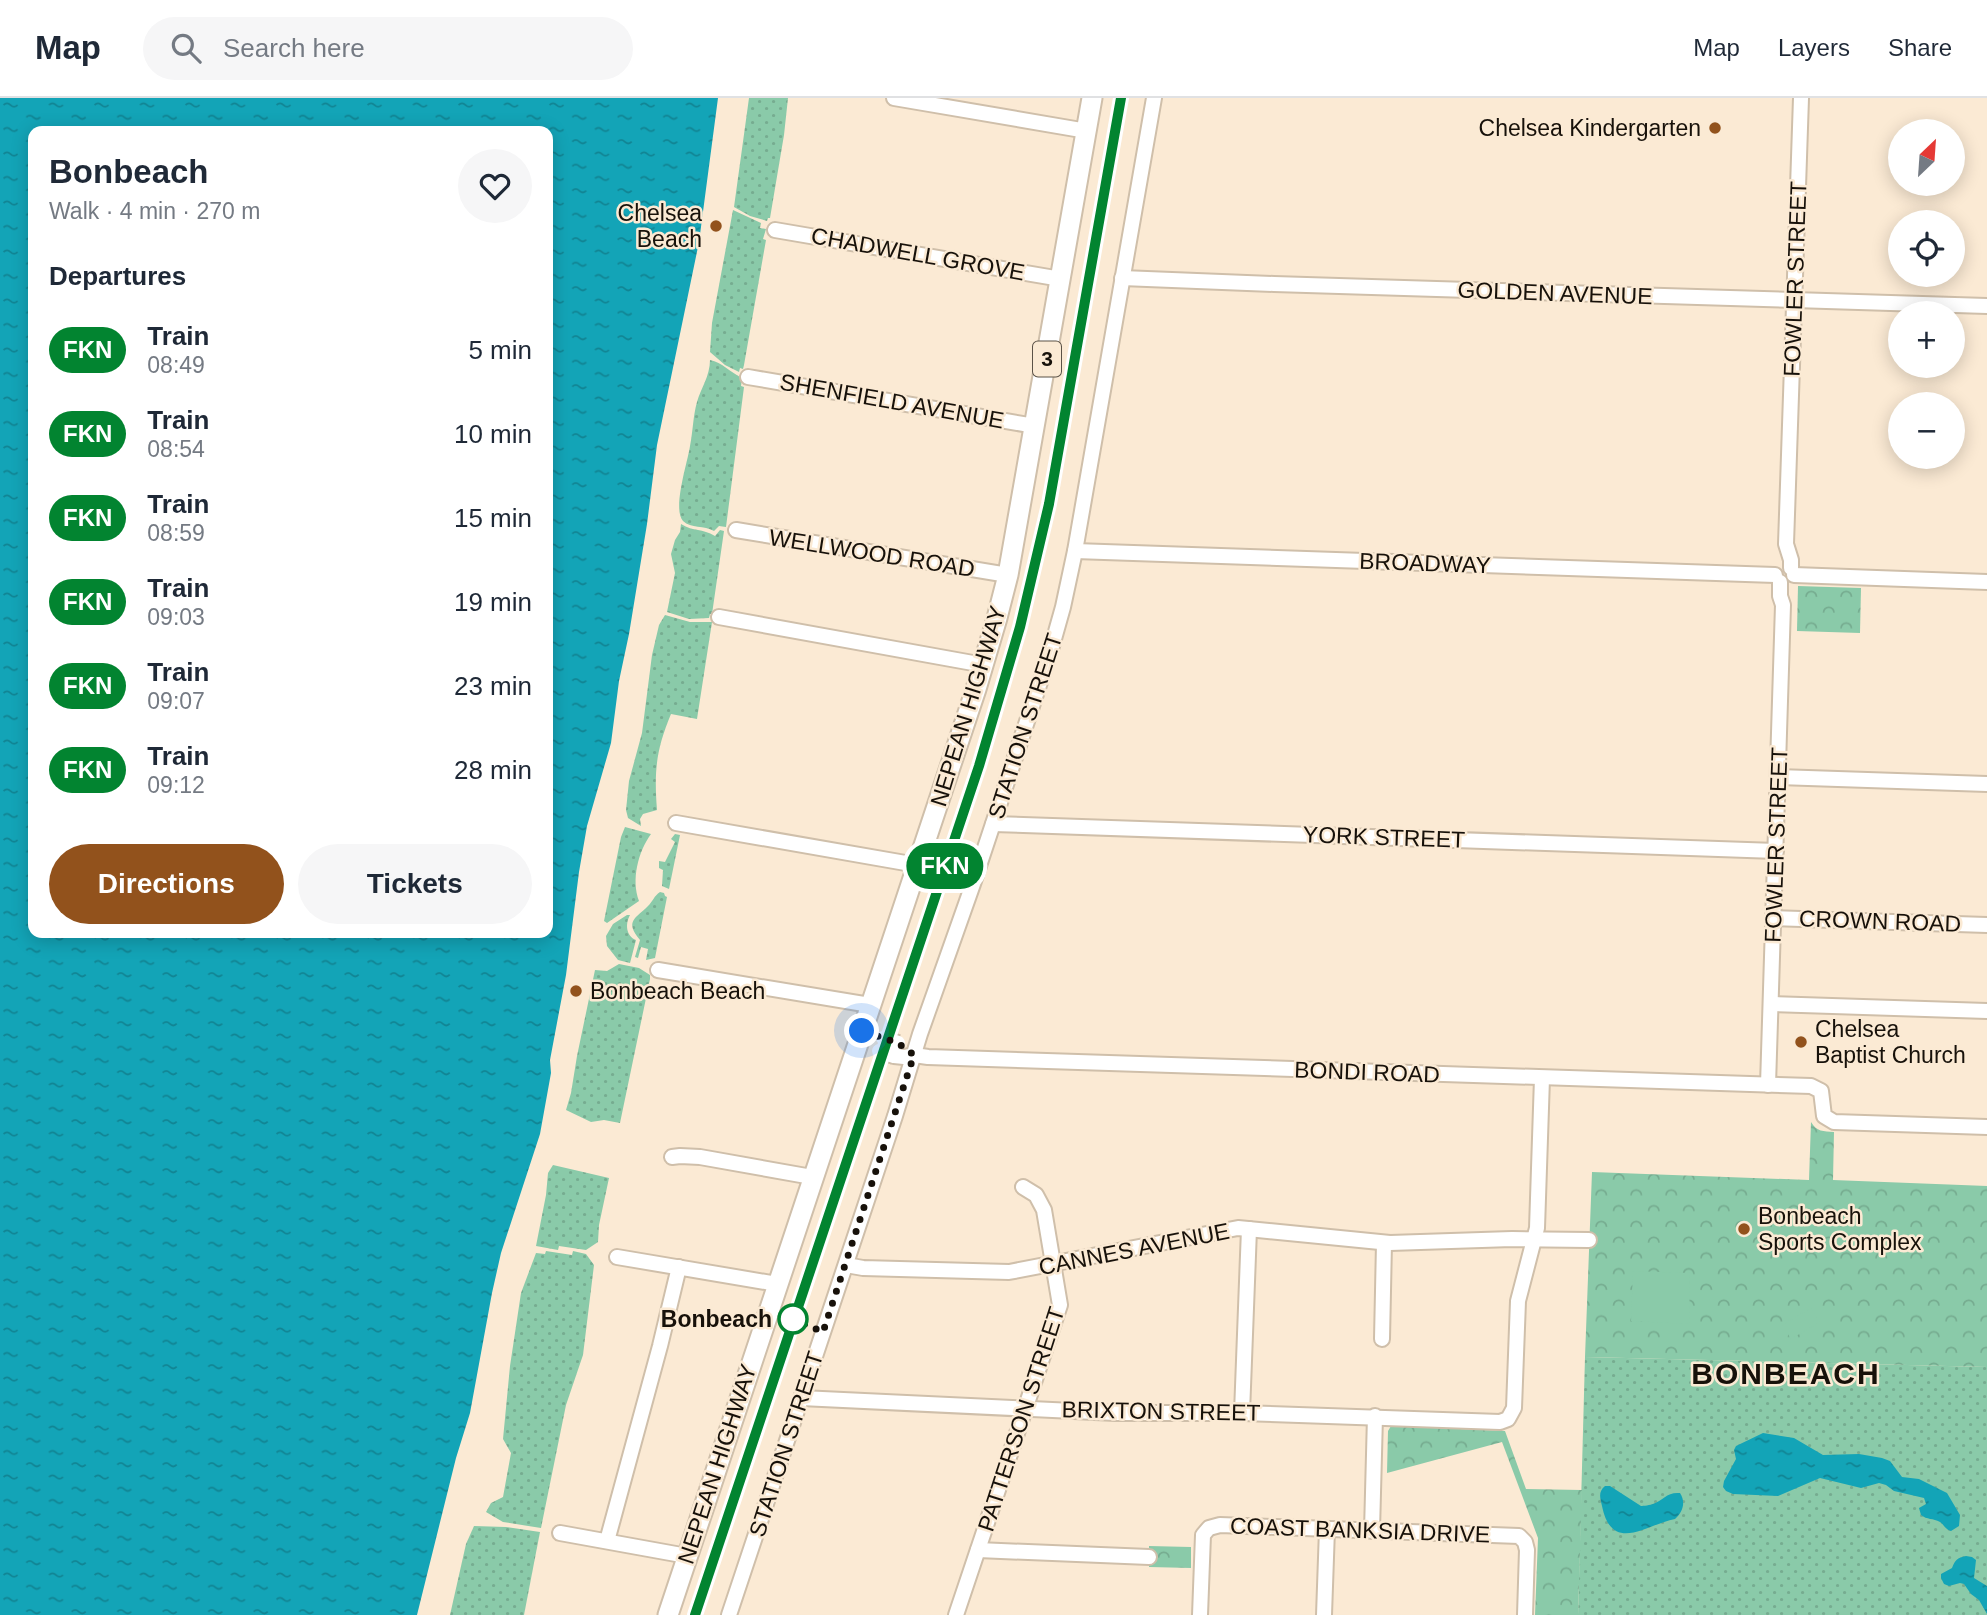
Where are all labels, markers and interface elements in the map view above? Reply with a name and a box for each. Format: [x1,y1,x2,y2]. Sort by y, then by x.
search box [143,17,633,80]
text: Map [35,29,101,66]
icon: search [167,29,205,67]
text: Search here [223,33,365,63]
text: Map [1693,34,1740,61]
text: Layers [1778,34,1850,61]
text: Share [1888,34,1952,61]
place label: Chelsea Kindergarten [1479,115,1701,141]
north arrow [1888,119,1965,196]
map controls [1888,119,1965,469]
marker: Chelsea Kindergarten [1707,120,1723,136]
button: heart [458,149,532,223]
text: Bonbeach [49,153,209,190]
street label: FOWLER STREET [1779,181,1811,377]
text: Walk · 4 min · 270 m [49,198,260,224]
place label: Chelsea Beach [618,200,702,252]
button: locate [1888,210,1965,287]
marker: Chelsea Beach [708,218,724,234]
street label: CHADWELL GROVE [809,222,1027,286]
text: Departures [49,261,186,291]
street label: GOLDEN AVENUE [1457,277,1653,309]
button: + [1888,301,1965,378]
text: Train [147,321,209,351]
text: 5 min [468,335,532,365]
text: FKN [63,336,112,363]
road number: 3 [1033,342,1061,376]
text: 08:49 [147,352,205,378]
street label: SHENFIELD AVENUE [778,368,1006,434]
button: − [1888,392,1965,469]
text: Train [147,405,209,435]
text: 10 min [454,419,532,449]
text: FKN [63,420,112,447]
text: 08:54 [147,436,205,462]
text: Train [147,489,209,519]
text: 15 min [454,503,532,533]
text: FKN [63,504,112,531]
text: 08:59 [147,520,205,546]
street label: WELLWOOD ROAD [767,524,977,582]
street label: BROADWAY [1359,548,1491,578]
text: Train [147,573,209,603]
text: 19 min [454,587,532,617]
text: FKN [63,588,112,615]
street label: NEPEAN HIGHWAY [925,603,1011,809]
text: 09:03 [147,604,205,630]
street label: STATION STREET [983,630,1067,822]
text: Train [147,657,209,687]
text: 23 min [454,671,532,701]
text: FKN [63,672,112,699]
text: 09:07 [147,688,205,714]
text: Train [147,741,209,771]
street label: FOWLER STREET [1760,747,1792,943]
text: 28 min [454,755,532,785]
text: FKN [63,756,112,783]
text: 09:12 [147,772,205,798]
street label: YORK STREET [1302,821,1466,853]
line badge: FKN [905,843,985,889]
button: Directions [49,844,284,924]
button: Tickets [298,844,532,924]
text: FKN [920,852,970,879]
street label: CROWN ROAD [1798,905,1962,937]
place label: Bonbeach Beach [590,978,765,1004]
marker: Bonbeach Beach [568,983,584,999]
your location [844,1013,879,1048]
place label: Chelsea Baptist Church [1815,1016,1966,1068]
marker: Chelsea Baptist Church [1793,1034,1809,1050]
street label: BONDI ROAD [1294,1056,1440,1088]
place label: Bonbeach Sports Complex [1758,1203,1922,1255]
street label: CANNES AVENUE [1036,1218,1232,1280]
marker: Bonbeach Sports Complex [1736,1221,1752,1237]
marker: Bonbeach [778,1304,808,1334]
street label: PATTERSON STREET [972,1304,1070,1534]
place label: Bonbeach [661,1306,772,1332]
street label: STATION STREET [744,1348,828,1540]
district label: BONBEACH [1691,1357,1881,1390]
street label: NEPEAN HIGHWAY [672,1361,762,1567]
street label: BRIXTON STREET [1061,1396,1261,1426]
street label: COAST BANKSIA DRIVE [1229,1512,1491,1548]

